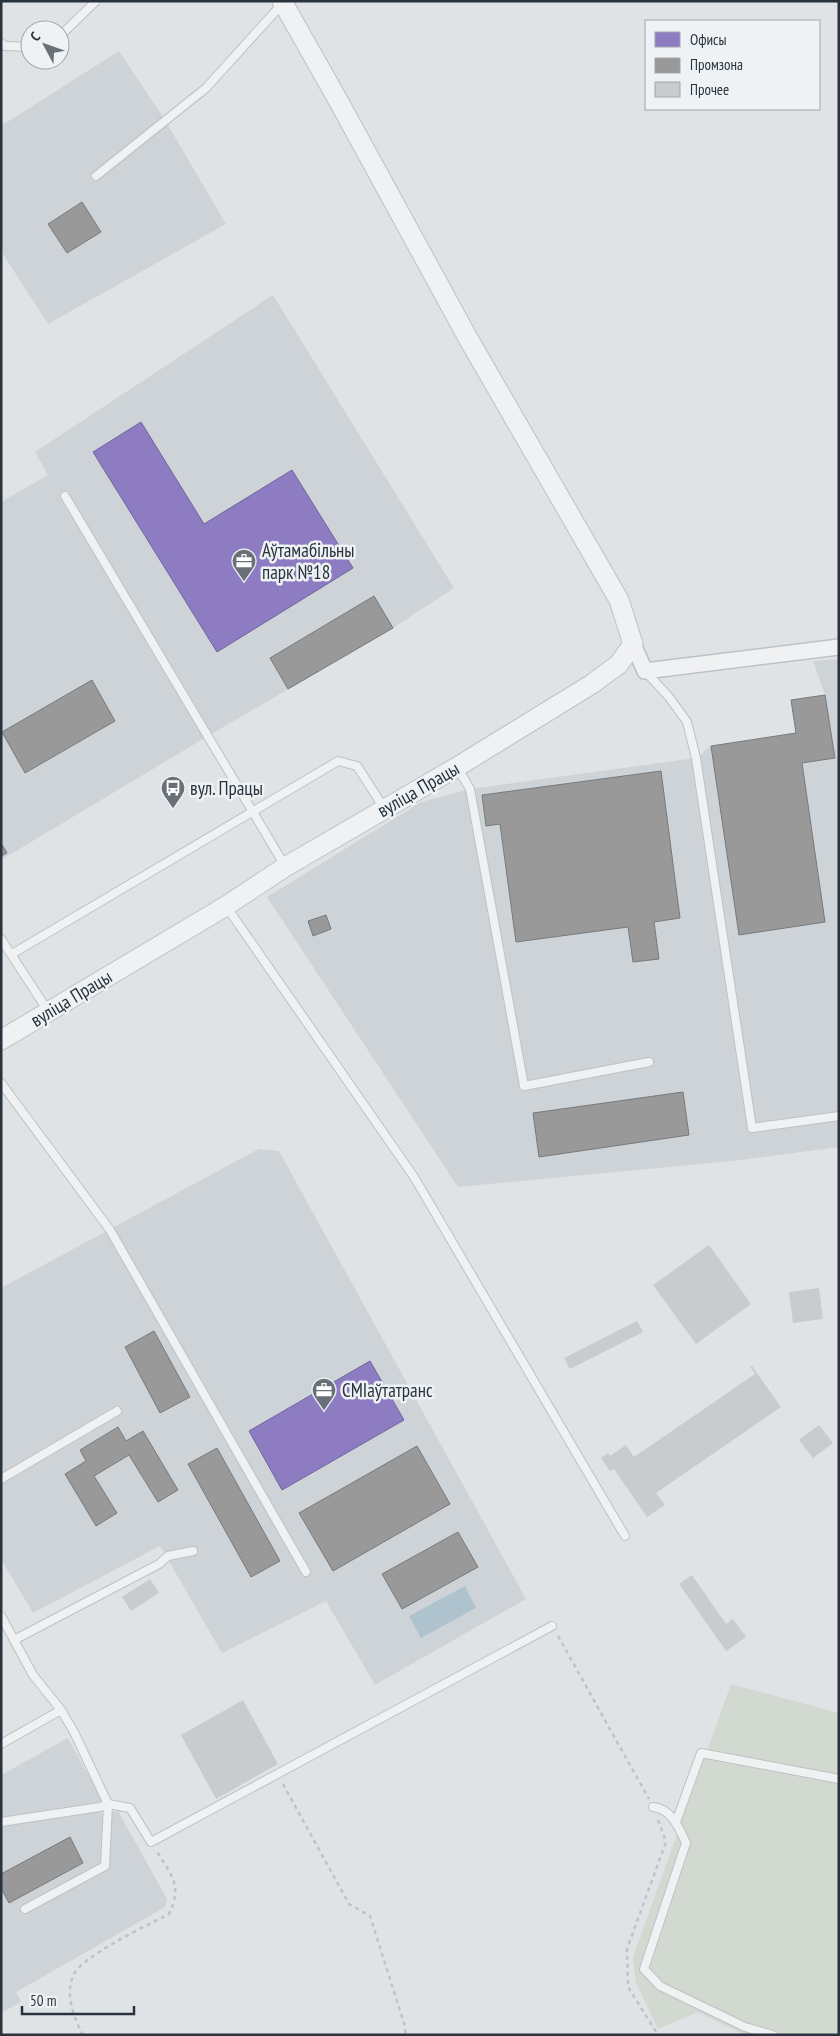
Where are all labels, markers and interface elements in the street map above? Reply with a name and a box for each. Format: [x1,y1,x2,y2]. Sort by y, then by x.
north arrow [20,20,70,70]
legend [645,20,820,110]
text: С [26,28,44,45]
text: Офисы [690,30,726,49]
text: Промзона [690,55,743,74]
text: Прочее [690,80,729,99]
place label: Аўтамабільны парк №18 [262,538,355,584]
office icon: Аўтамабільны парк №18 [231,548,257,582]
street label: вуліца Працы [373,756,463,822]
bus stop icon: вул. Працы [160,775,186,809]
place label: вул. Працы [190,776,263,800]
street label: вуліца Працы [26,964,116,1032]
office icon: СМІаўтатранс [311,1377,337,1411]
place label: СМІаўтатранс [342,1378,433,1402]
scale bar [22,1984,135,2016]
text: 50 m [30,1991,56,2010]

